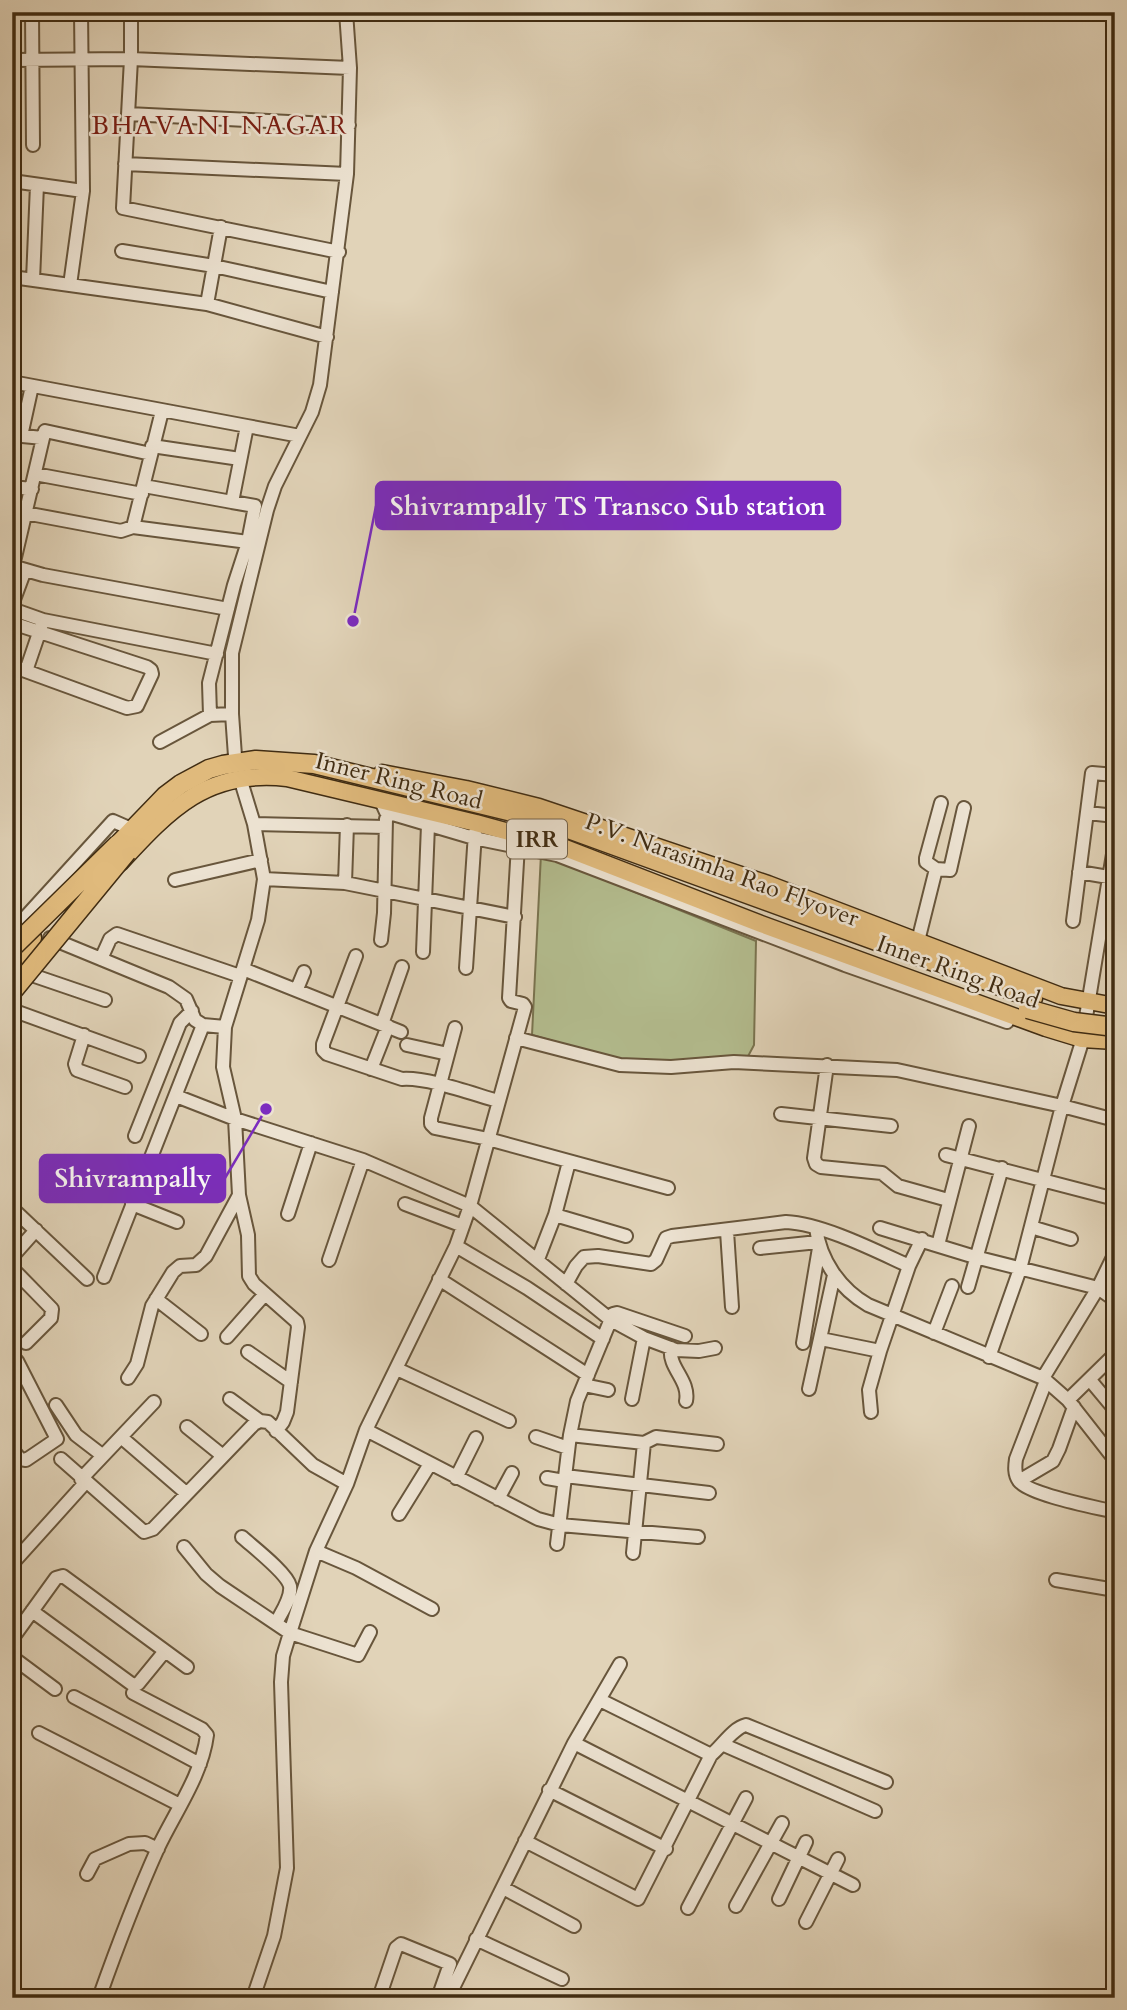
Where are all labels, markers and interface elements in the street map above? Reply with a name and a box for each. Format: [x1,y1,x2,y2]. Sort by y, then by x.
district label: BHAVANI NAGAR [91,108,349,143]
callout: Shivrampally TS Transco Sub station [376,482,840,529]
text: Shivrampally TS Transco Sub station [390,489,826,524]
street label: Inner Ring Road [312,744,486,818]
street label: P.V. Narasimha Rao Flyover [581,805,864,935]
road number: IRR [507,820,567,859]
street label: Inner Ring Road [872,927,1044,1017]
callout: Shivrampally [40,1155,225,1202]
text: Shivrampally [54,1161,212,1196]

